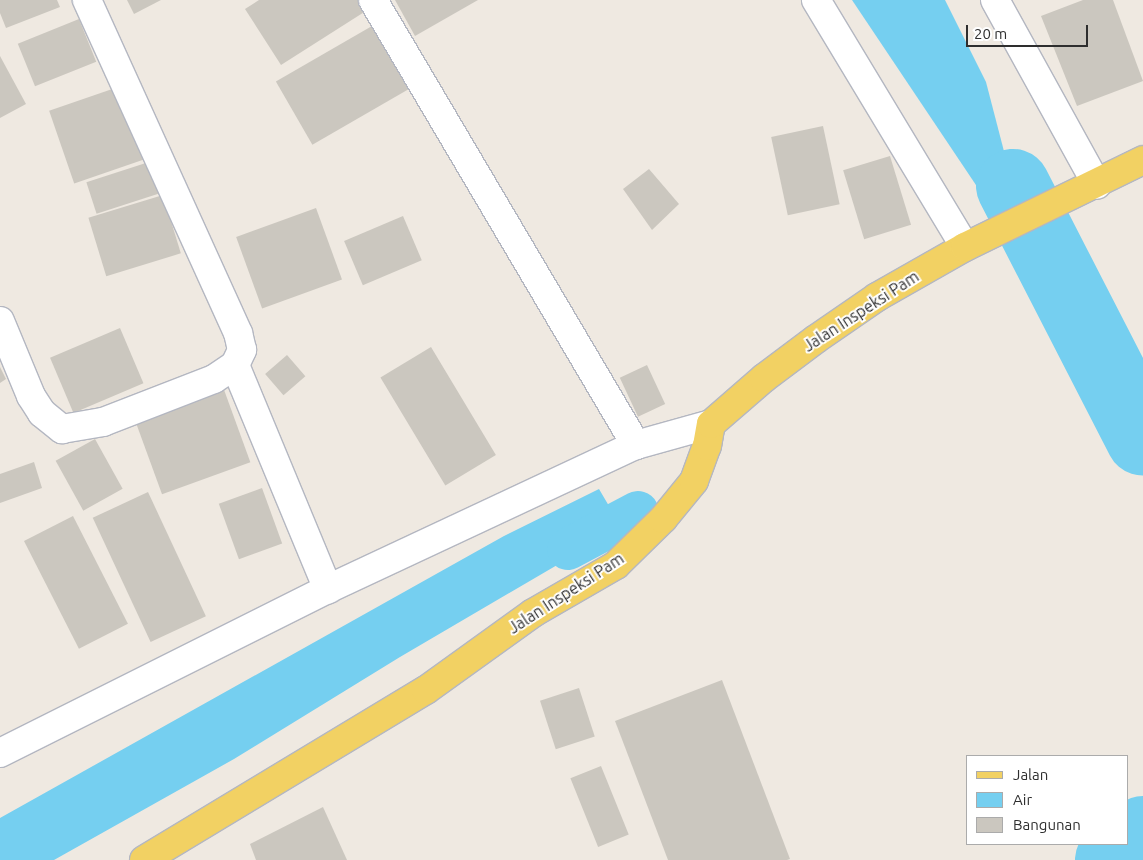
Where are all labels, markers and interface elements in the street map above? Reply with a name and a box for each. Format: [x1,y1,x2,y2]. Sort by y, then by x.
scale bar [968,15,1090,47]
text: 20 m [974,25,1007,42]
street label: Jalan Inspeksi Pam [800,267,922,355]
street label: Jalan Inspeksi Pam [505,549,627,637]
legend [966,755,1128,845]
text: Jalan [1013,766,1048,783]
text: Air [1013,791,1032,808]
text: Bangunan [1013,816,1081,833]

